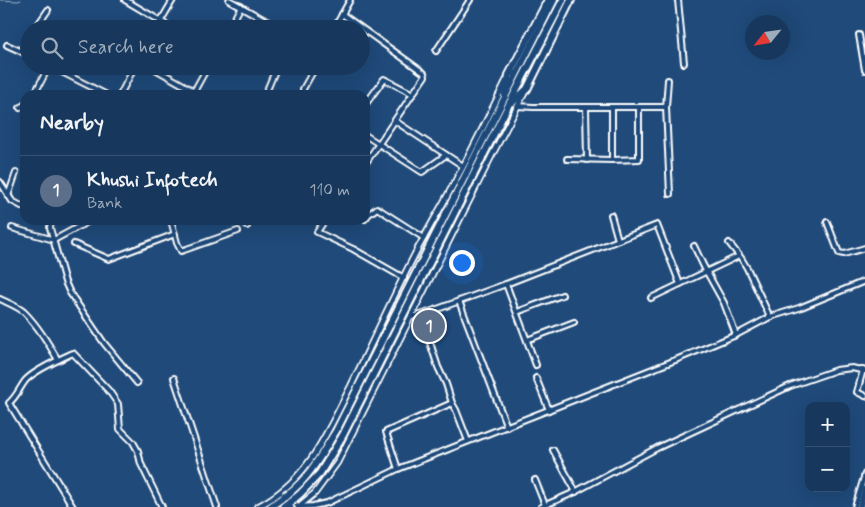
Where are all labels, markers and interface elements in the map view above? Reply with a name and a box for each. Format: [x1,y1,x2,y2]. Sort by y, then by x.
north arrow [745,15,790,60]
search box [20,20,370,75]
icon: search [38,34,66,62]
text: Search here [78,35,174,60]
text: Nearby [40,109,104,137]
text: Khushi Infotech [87,168,218,193]
text: 1 [52,180,60,201]
text: 110 m [309,180,350,201]
text: Bank [87,193,122,214]
your location [449,250,475,276]
pin: 1 [413,307,445,345]
map controls [805,402,850,492]
button: + [805,402,850,447]
button: − [805,447,850,492]

